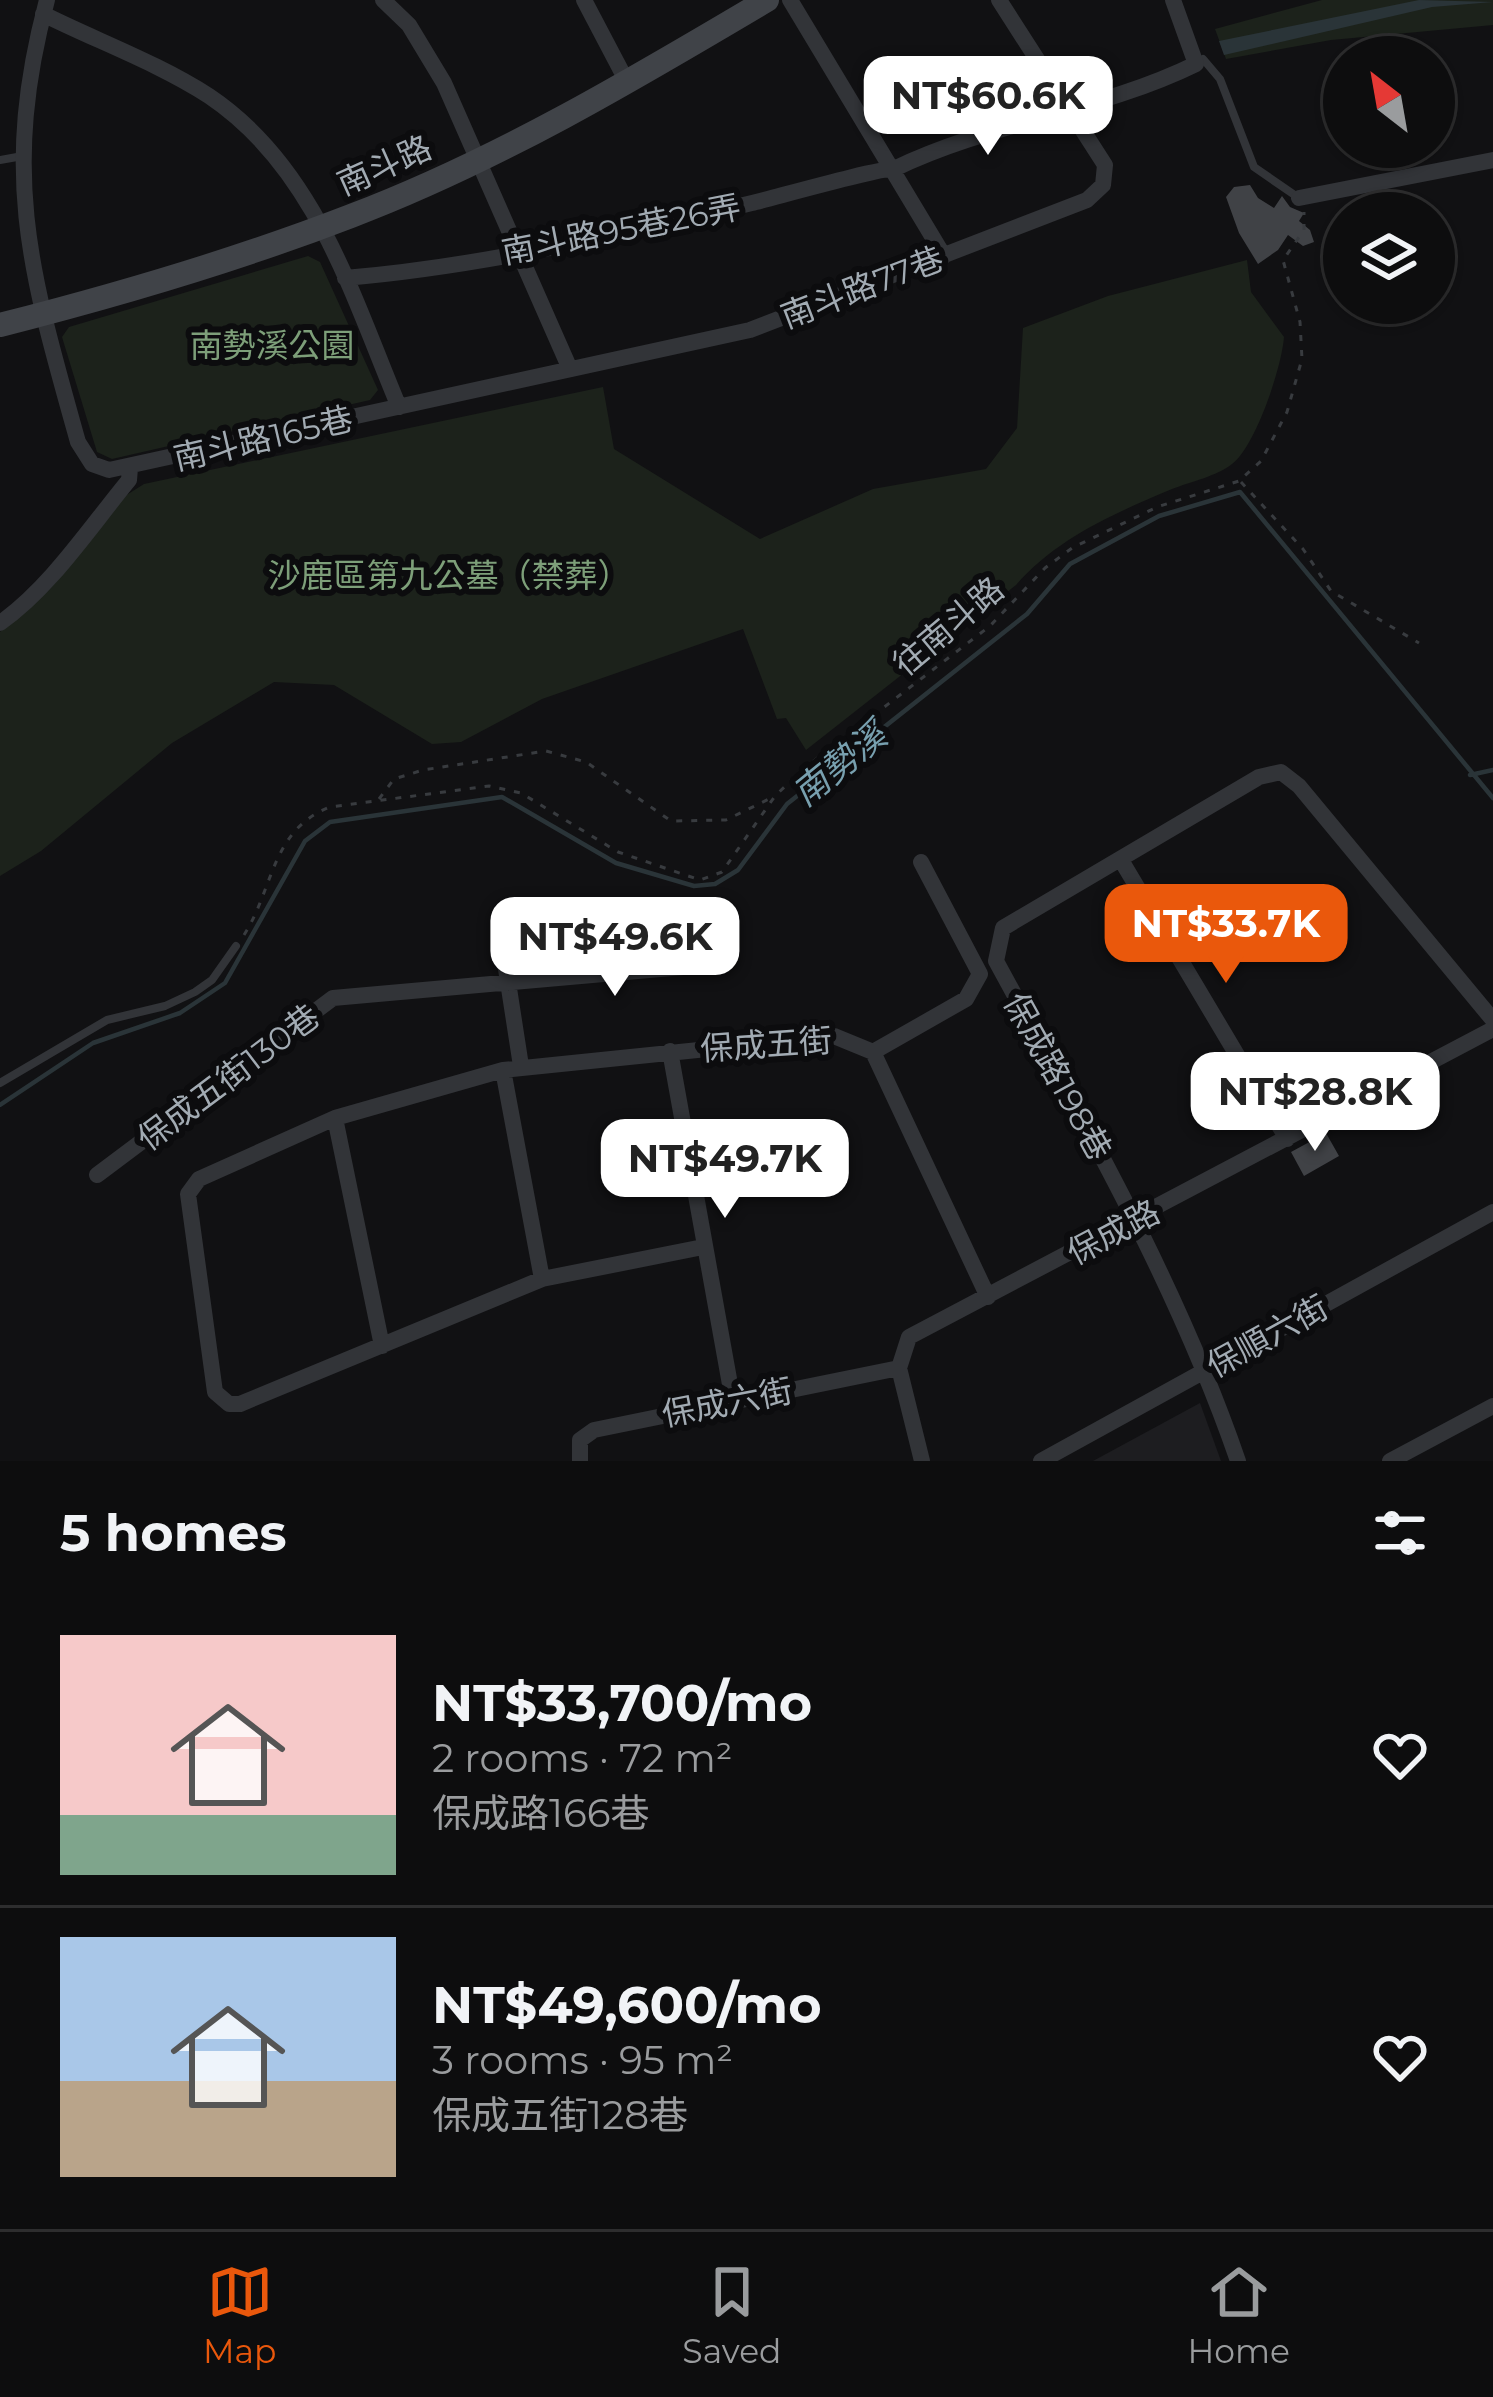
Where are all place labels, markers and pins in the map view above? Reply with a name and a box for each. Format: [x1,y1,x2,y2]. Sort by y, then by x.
pin: NT$60.6K [864,56,1112,158]
pin: NT$33.7K [1102,884,1350,986]
pin: NT$49.6K [491,897,739,999]
pin: NT$28.8K [1191,1052,1439,1154]
pin: NT$49.7K [601,1119,849,1221]

